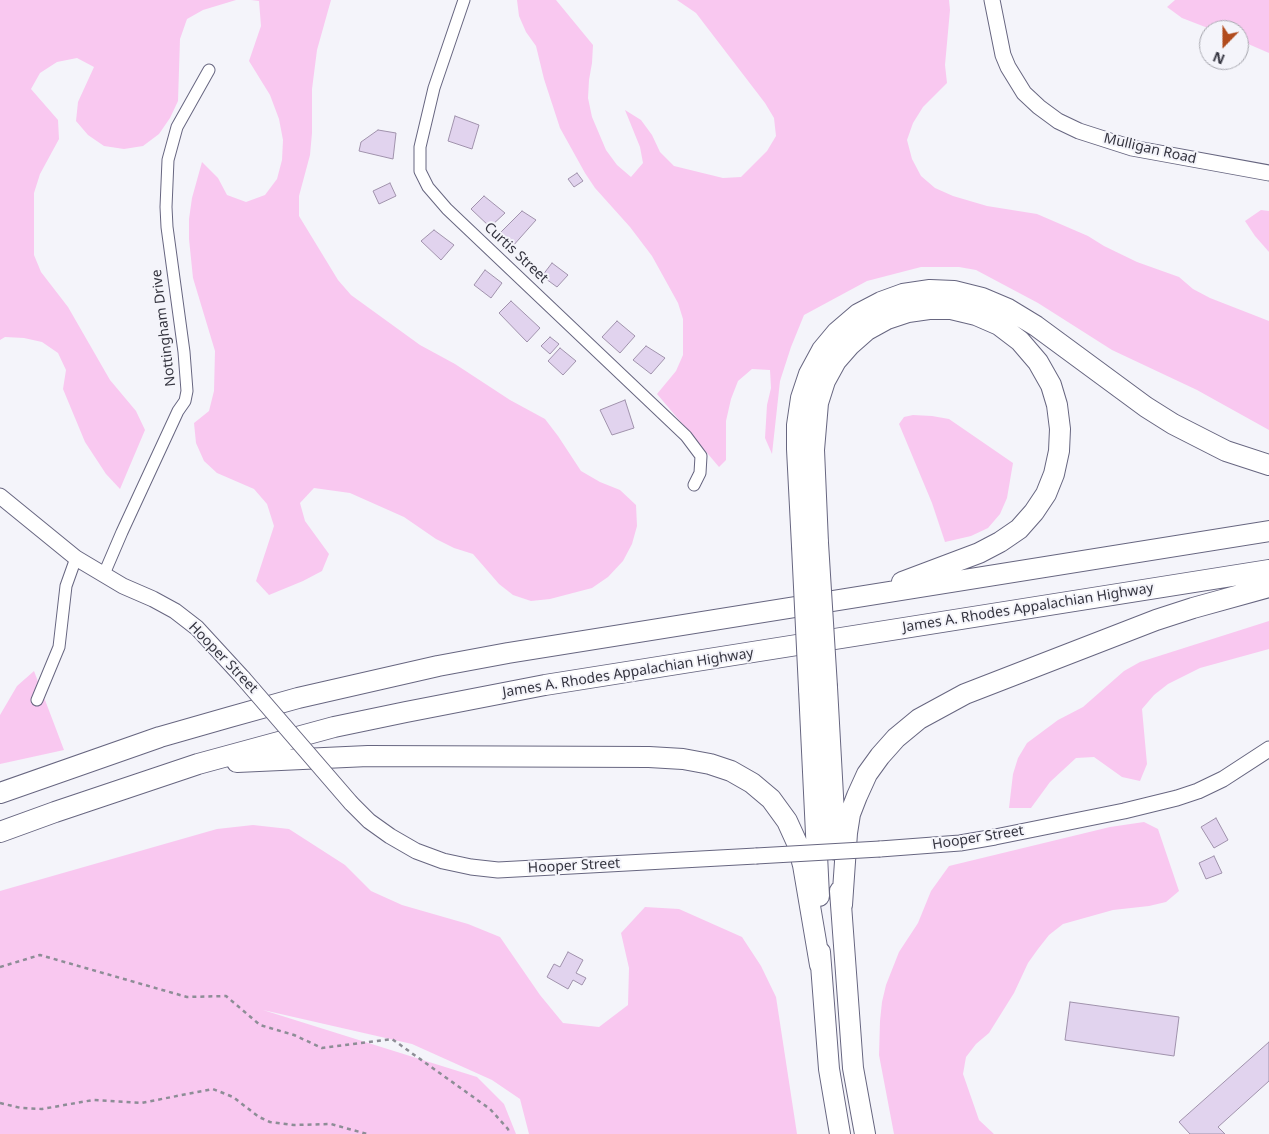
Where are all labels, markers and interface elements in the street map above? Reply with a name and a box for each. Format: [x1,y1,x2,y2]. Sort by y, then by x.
north arrow [1199,20,1249,70]
text: N [1210,48,1227,69]
street label: Mulligan Road [1102,130,1198,168]
street label: Curtis Street [481,219,551,287]
street label: Nottingham Drive [148,268,180,388]
street label: James A. Rhodes Appalachian Highway [901,580,1155,636]
street label: Hooper Street [185,619,261,697]
street label: James A. Rhodes Appalachian Highway [501,645,755,701]
street label: Hooper Street [931,822,1025,854]
street label: Hooper Street [527,855,621,877]

